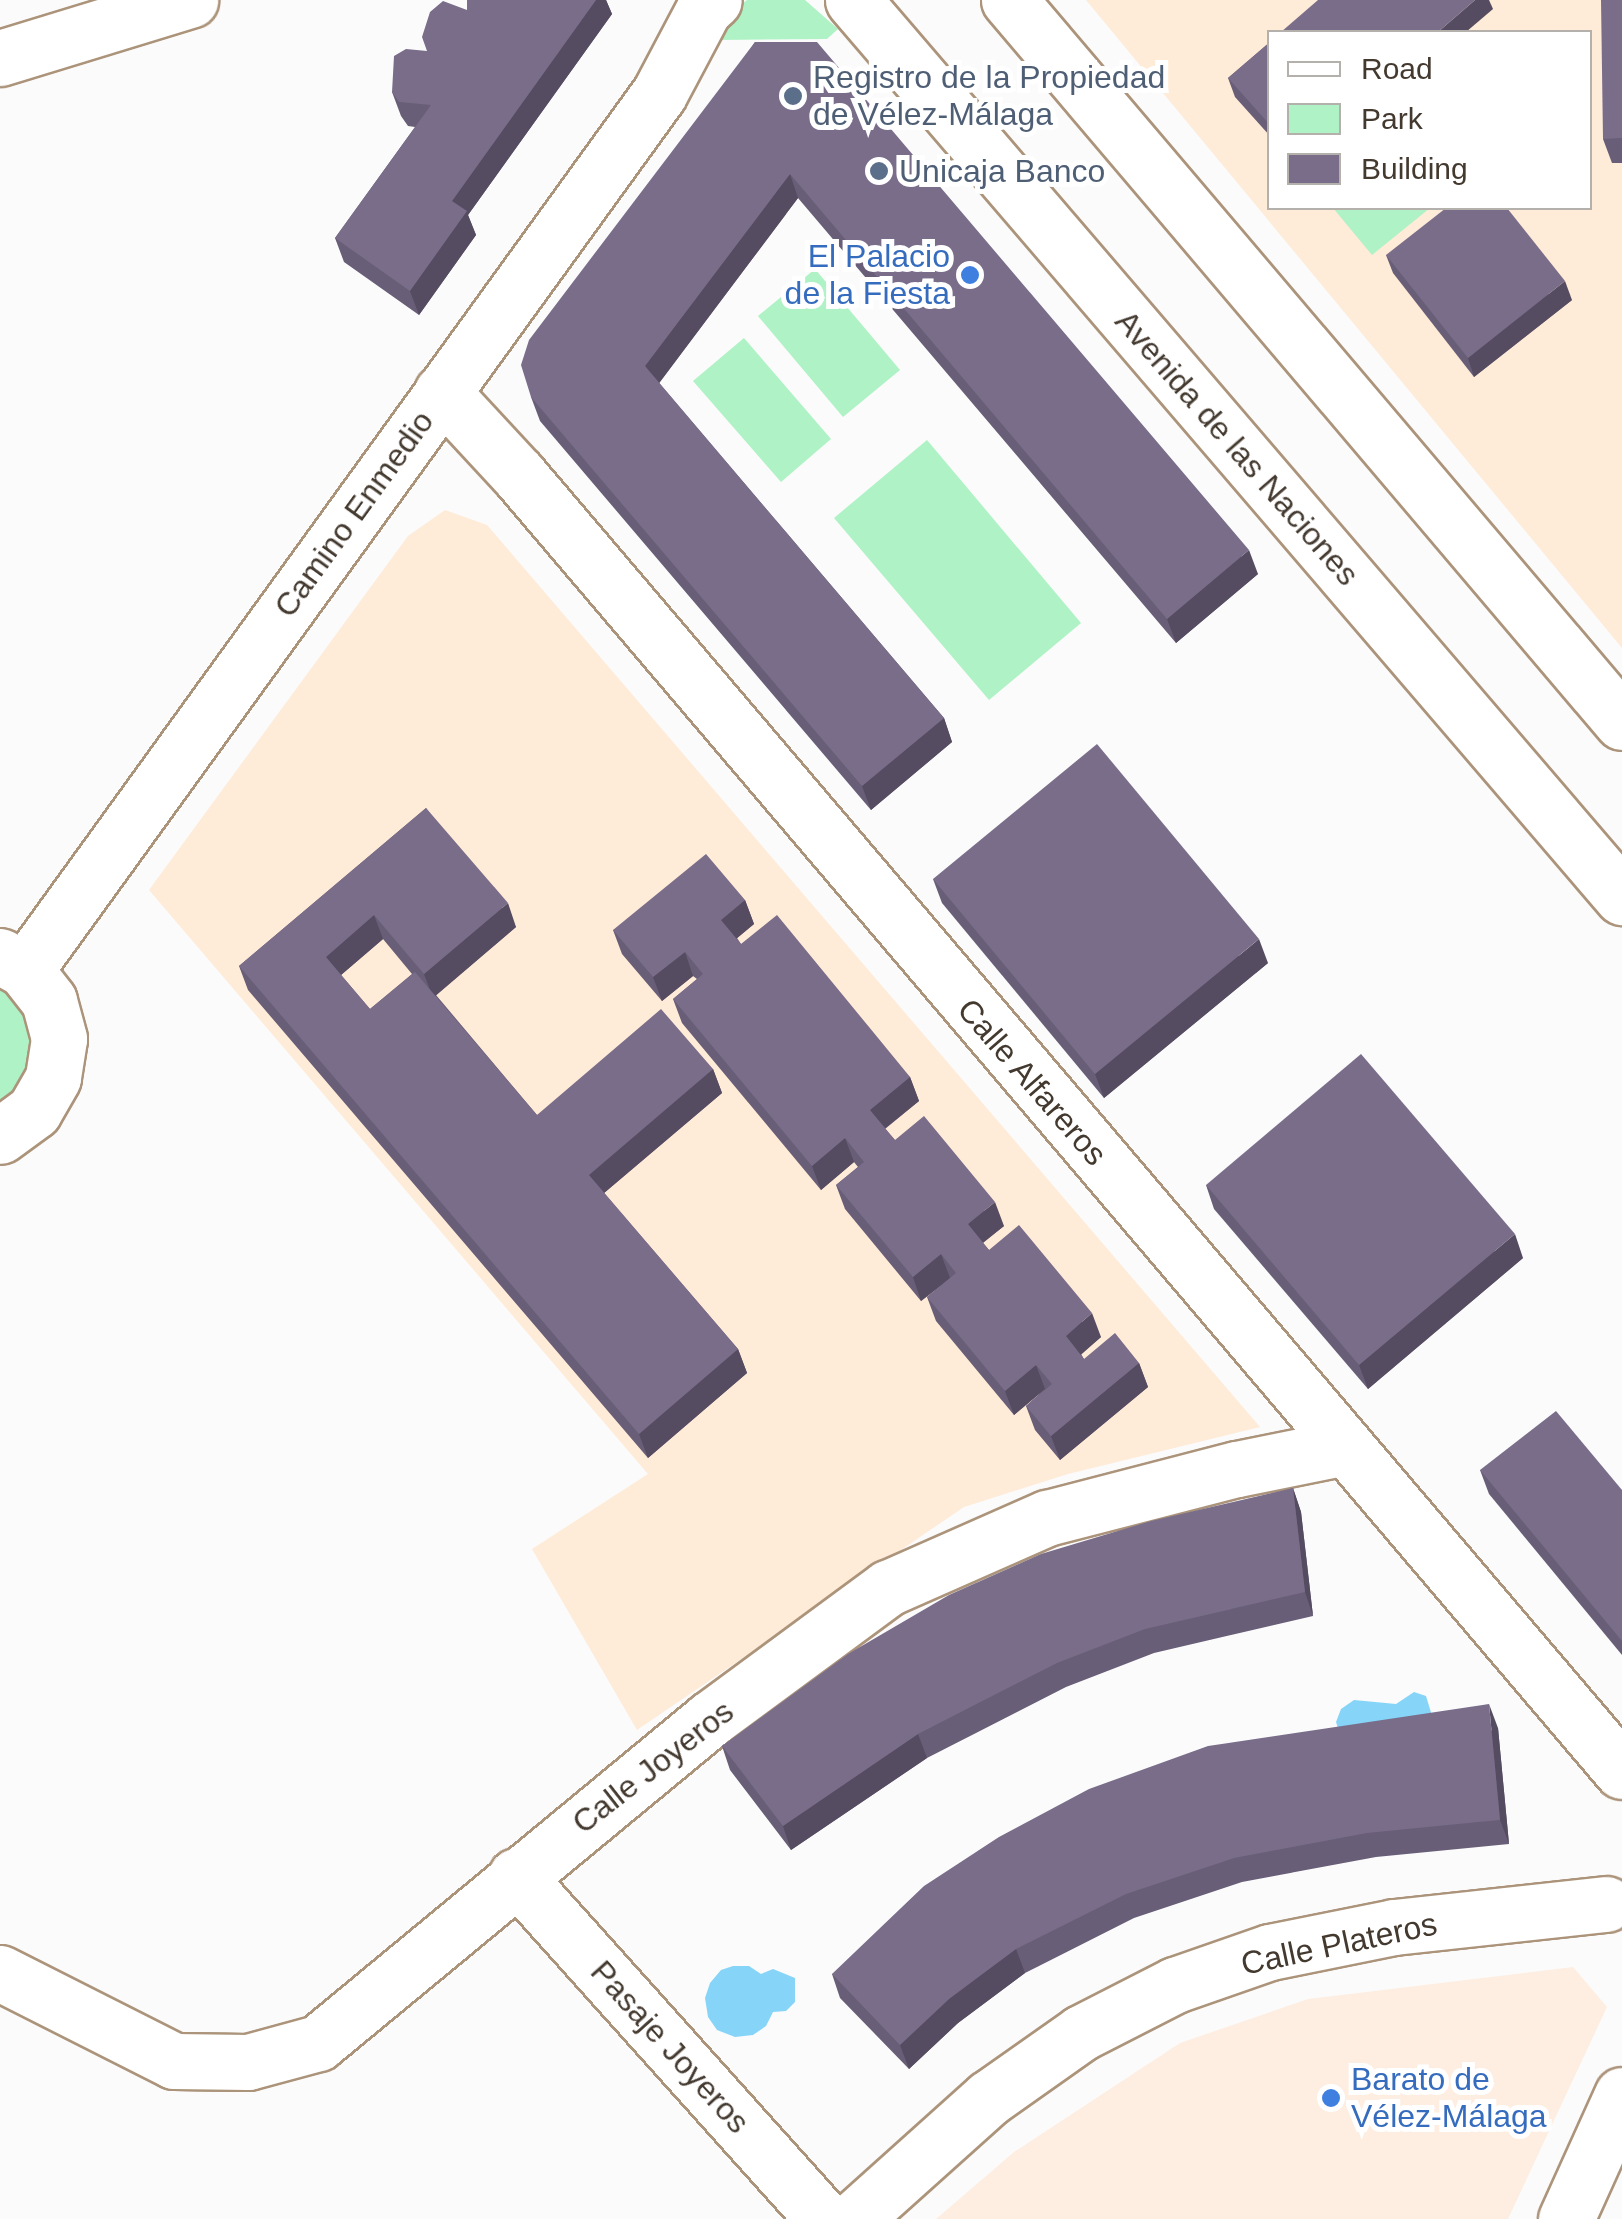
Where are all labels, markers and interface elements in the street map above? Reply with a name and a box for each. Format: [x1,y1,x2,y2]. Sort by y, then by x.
legend [1267,30,1592,210]
text: Road [1361,52,1433,85]
place label: Registro de la Propiedad de Vélez-Málaga [813,59,1165,134]
marker: Registro de la Propiedad de Vélez-Málaga [782,85,804,107]
text: Park [1361,102,1423,135]
place label: Unicaja Banco [899,152,1105,190]
text: Building [1361,152,1468,185]
marker: Unicaja Banco [868,160,890,182]
place label: El Palacio de la Fiesta [785,238,950,313]
marker: El Palacio de la Fiesta [959,264,981,286]
street label: Avenida de las Naciones [1107,303,1367,593]
street label: Camino Enmedio [266,403,442,625]
street label: Calle Alfareros [949,990,1115,1174]
street label: Calle Joyeros [565,1692,741,1842]
street label: Calle Plateros [1238,1905,1440,1983]
street label: Pasaje Joyeros [583,1953,757,2141]
place label: Barato de Vélez-Málaga [1351,2061,1547,2136]
marker: Barato de Vélez-Málaga [1320,2087,1342,2109]

